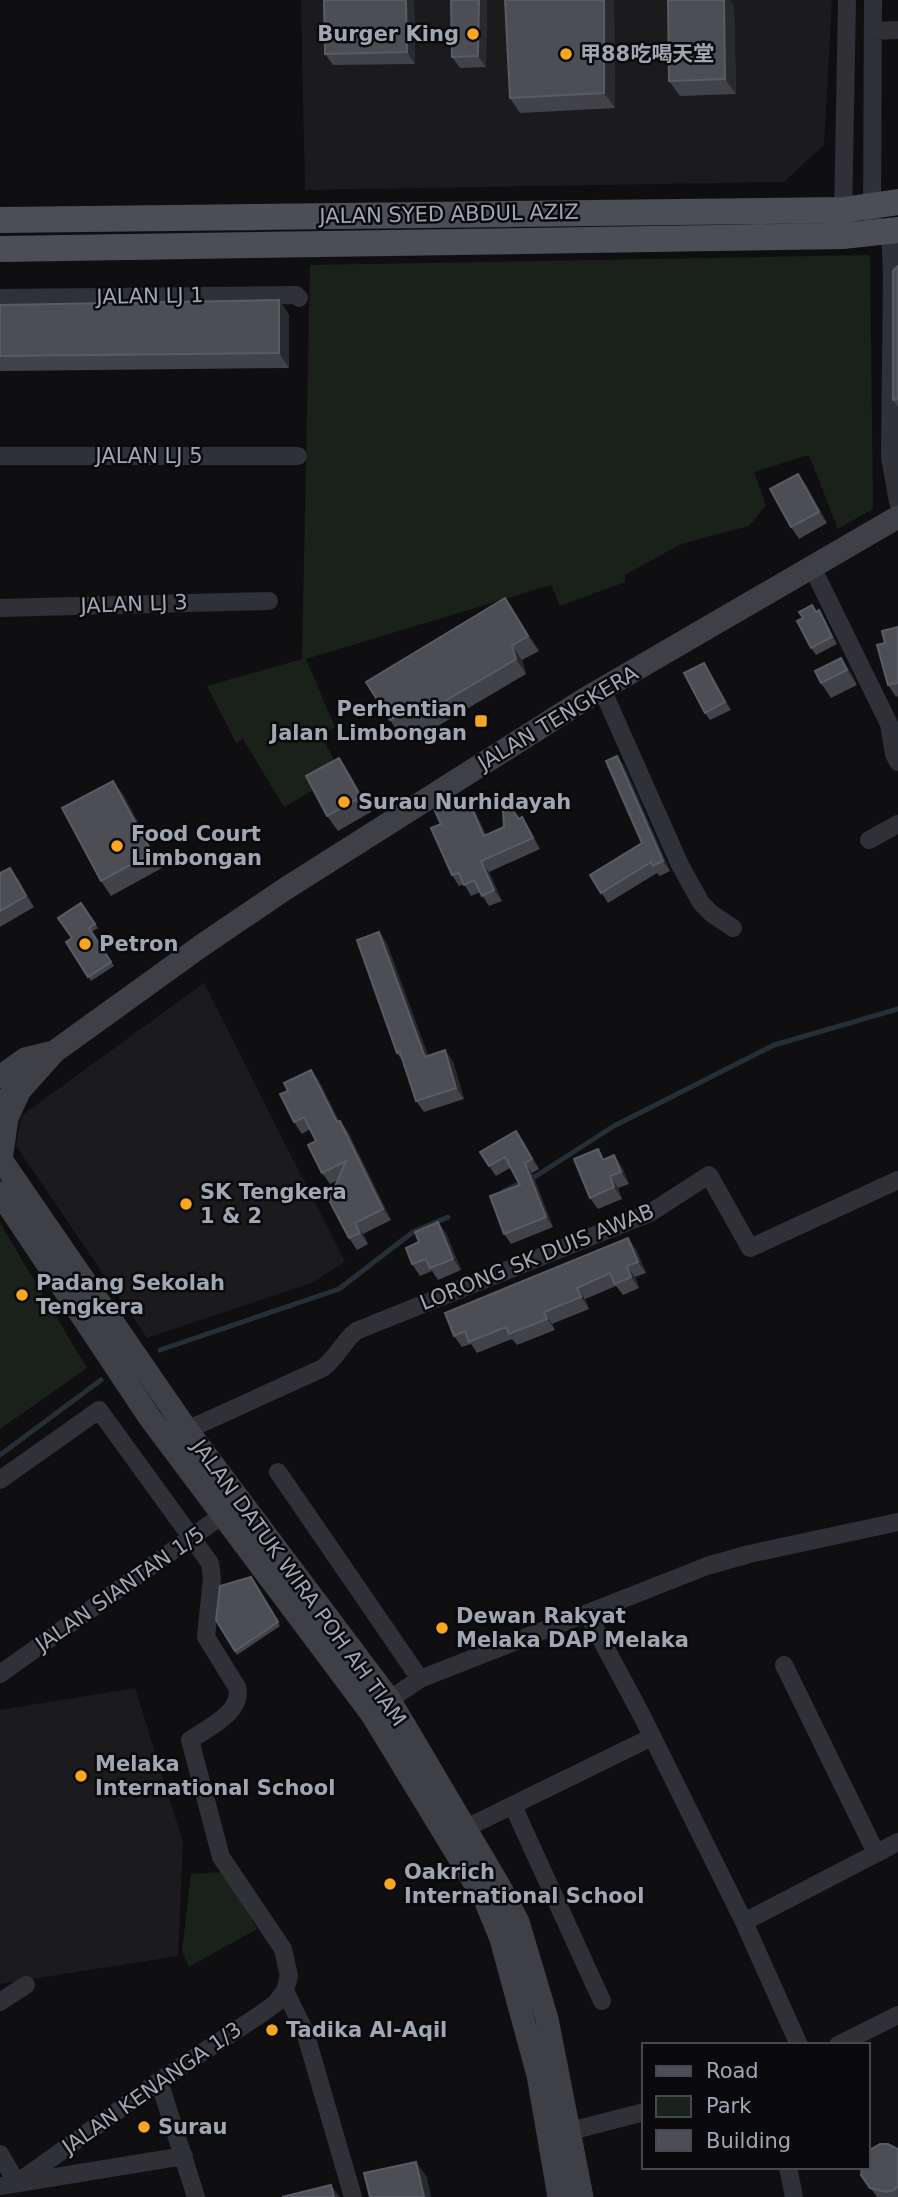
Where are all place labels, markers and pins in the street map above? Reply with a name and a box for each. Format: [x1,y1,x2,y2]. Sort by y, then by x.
place label: Burger King [317,22,459,46]
marker: Burger King [465,26,481,42]
place label: 甲88吃喝天堂 [580,42,714,66]
marker: 甲88吃喝天堂 [558,46,574,62]
place label: Perhentian Jalan Limbongan [268,697,467,745]
marker: Perhentian Jalan Limbongan [473,713,489,729]
place label: Surau Nurhidayah [358,790,571,814]
marker: Surau Nurhidayah [336,794,352,810]
place label: Food Court Limbongan [131,822,262,870]
marker: Food Court Limbongan [109,838,125,854]
place label: Petron [99,932,178,956]
marker: Petron [77,936,93,952]
place label: SK Tengkera 1 & 2 [200,1180,347,1228]
marker: SK Tengkera 1 & 2 [178,1196,194,1212]
place label: Padang Sekolah Tengkera [36,1271,225,1319]
marker: Padang Sekolah Tengkera [14,1287,30,1303]
place label: Dewan Rakyat Melaka DAP Melaka [456,1604,689,1652]
marker: Dewan Rakyat Melaka DAP Melaka [434,1620,450,1636]
place label: Melaka International School [95,1752,335,1800]
marker: Melaka International School [73,1768,89,1784]
place label: Oakrich International School [404,1860,644,1908]
marker: Oakrich International School [382,1876,398,1892]
place label: Tadika Al-Aqil [286,2018,447,2042]
marker: Tadika Al-Aqil [264,2022,280,2038]
place label: Surau [158,2115,228,2139]
marker: Surau [136,2119,152,2135]

